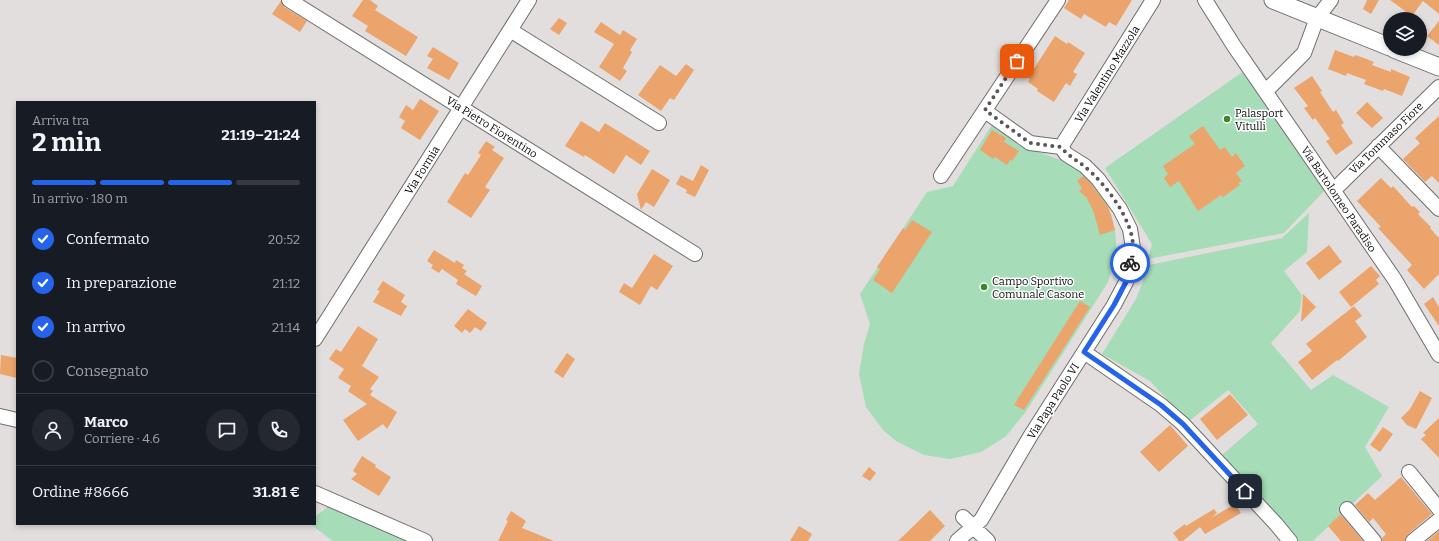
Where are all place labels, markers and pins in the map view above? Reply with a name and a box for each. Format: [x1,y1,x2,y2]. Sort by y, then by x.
pin [1000,44,1034,78]
place label: Palasport Vitulli [1235,107,1283,133]
marker: Palasport Vitulli [1222,114,1232,124]
place label: Campo Sportivo Comunale Casone [992,275,1084,301]
marker: Campo Sportivo Comunale Casone [979,282,989,292]
pin [1228,474,1262,508]

